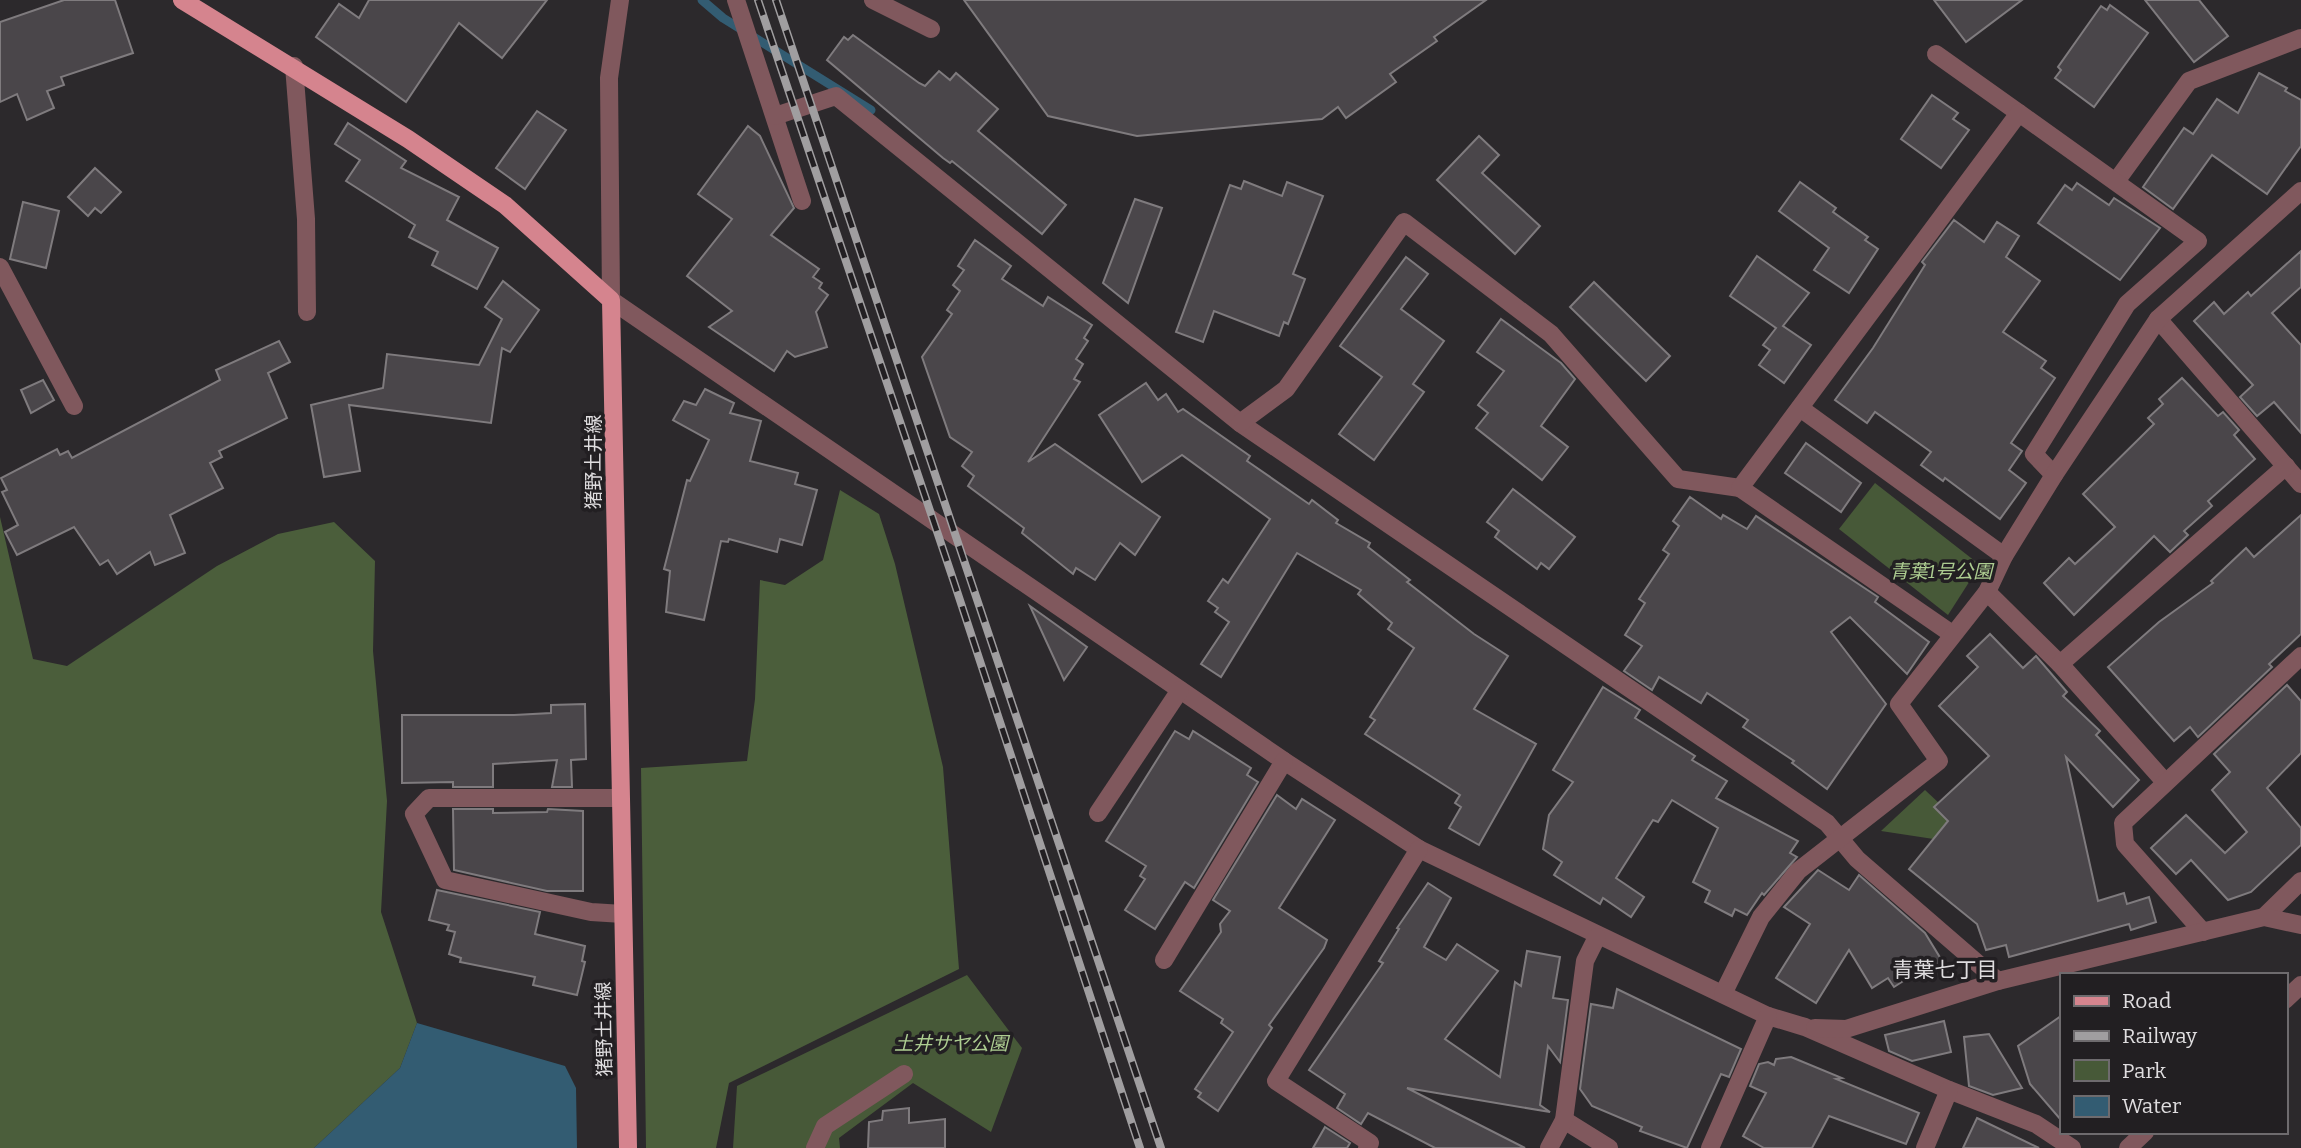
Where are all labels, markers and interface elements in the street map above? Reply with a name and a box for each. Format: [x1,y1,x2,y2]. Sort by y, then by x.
street label: 猪野土井線 [582,414,605,510]
park label: 青葉1号公園 [1890,560,1995,583]
district label: 青葉七丁目 [1893,957,1998,983]
legend [2060,973,2287,1134]
street label: 猪野土井線 [592,981,616,1077]
text: Road [2122,988,2171,1014]
text: Railway [2122,1023,2198,1049]
park label: 土井サヤ公園 [894,1032,1011,1055]
text: Park [2122,1058,2166,1084]
text: Water [2122,1093,2181,1119]

